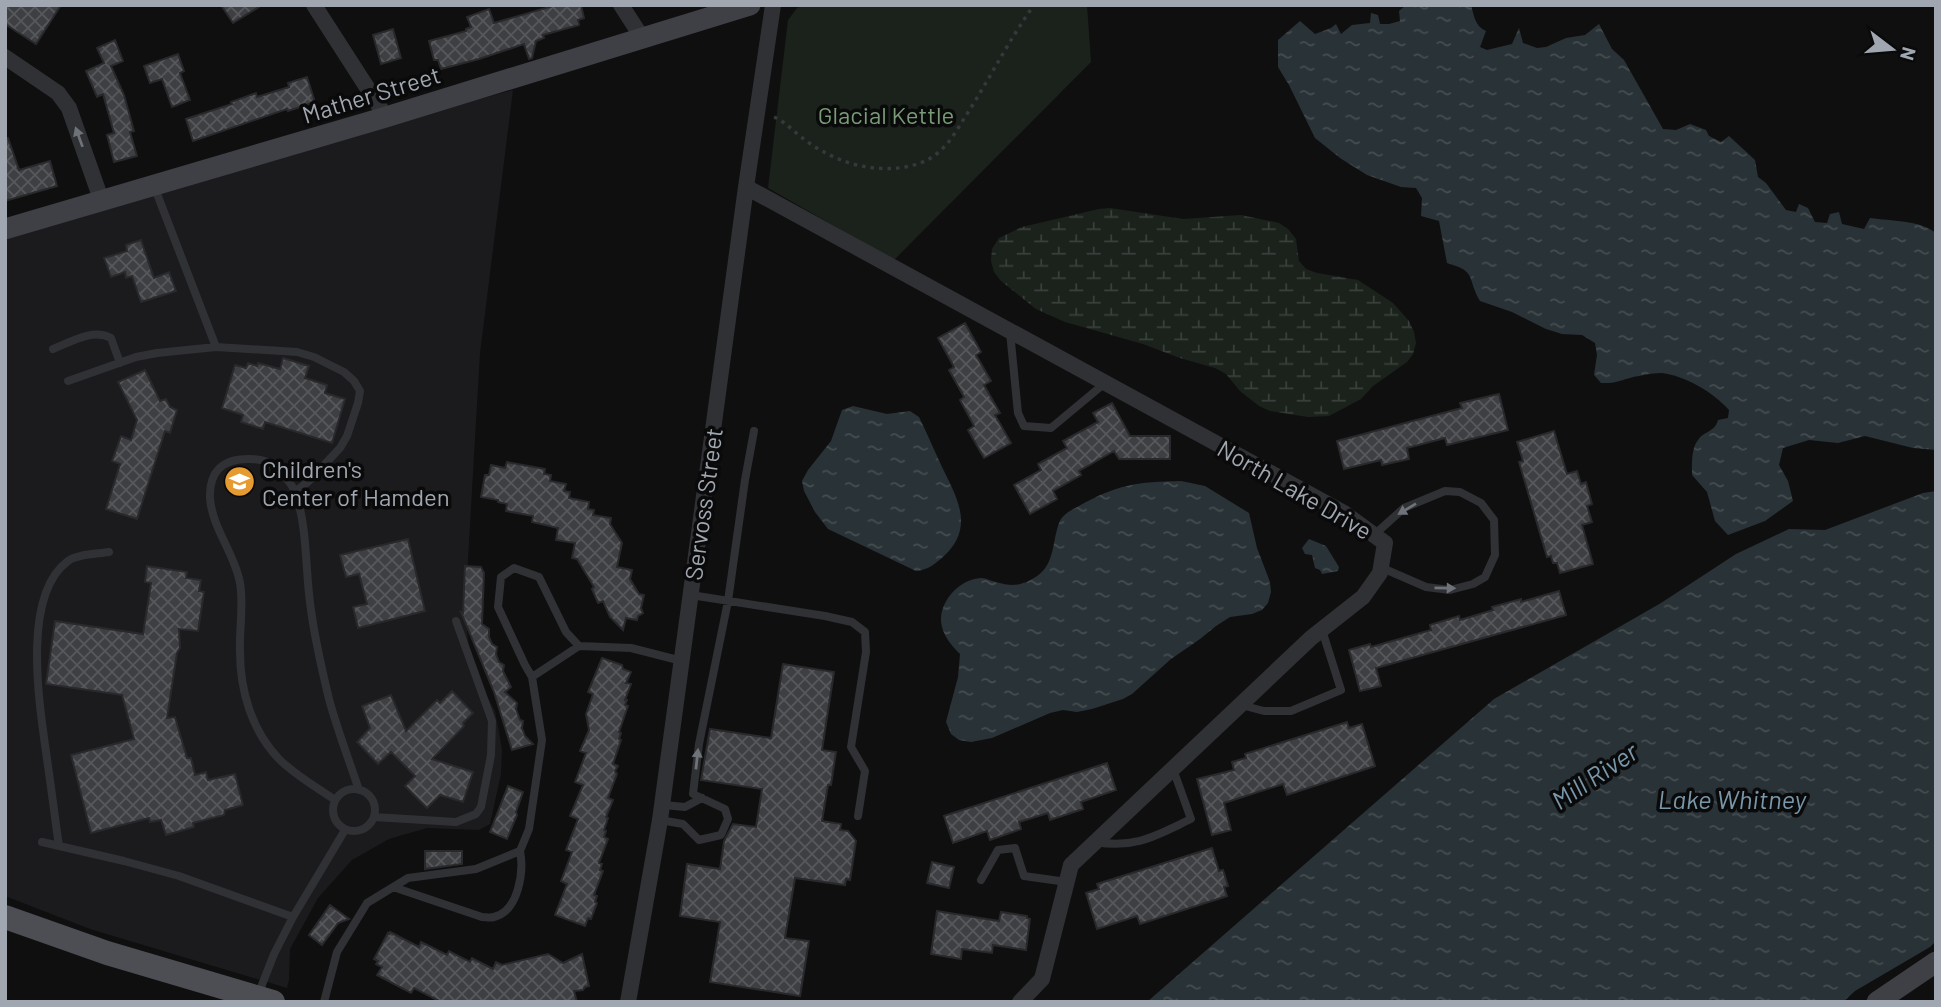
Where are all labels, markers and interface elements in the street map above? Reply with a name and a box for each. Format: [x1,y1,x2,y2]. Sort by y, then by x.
north arrow [1857,14,1927,84]
text: N [1896,45,1922,63]
street label: Mather Street [299,59,443,129]
park label: Glacial Kettle [818,100,954,129]
one-way arrow [73,127,84,148]
street label: Servoss Street [678,426,728,582]
street label: North Lake Drive [1213,433,1377,545]
place label: Children's Center of Hamden [262,454,450,511]
school or university icon: Children's Center of Hamden [222,465,256,499]
one-way arrow [1397,502,1417,515]
one-way arrow [1434,582,1456,594]
water label: Mill River [1545,735,1644,815]
one-way arrow [692,748,703,770]
water label: Lake Whitney [1658,783,1807,814]

